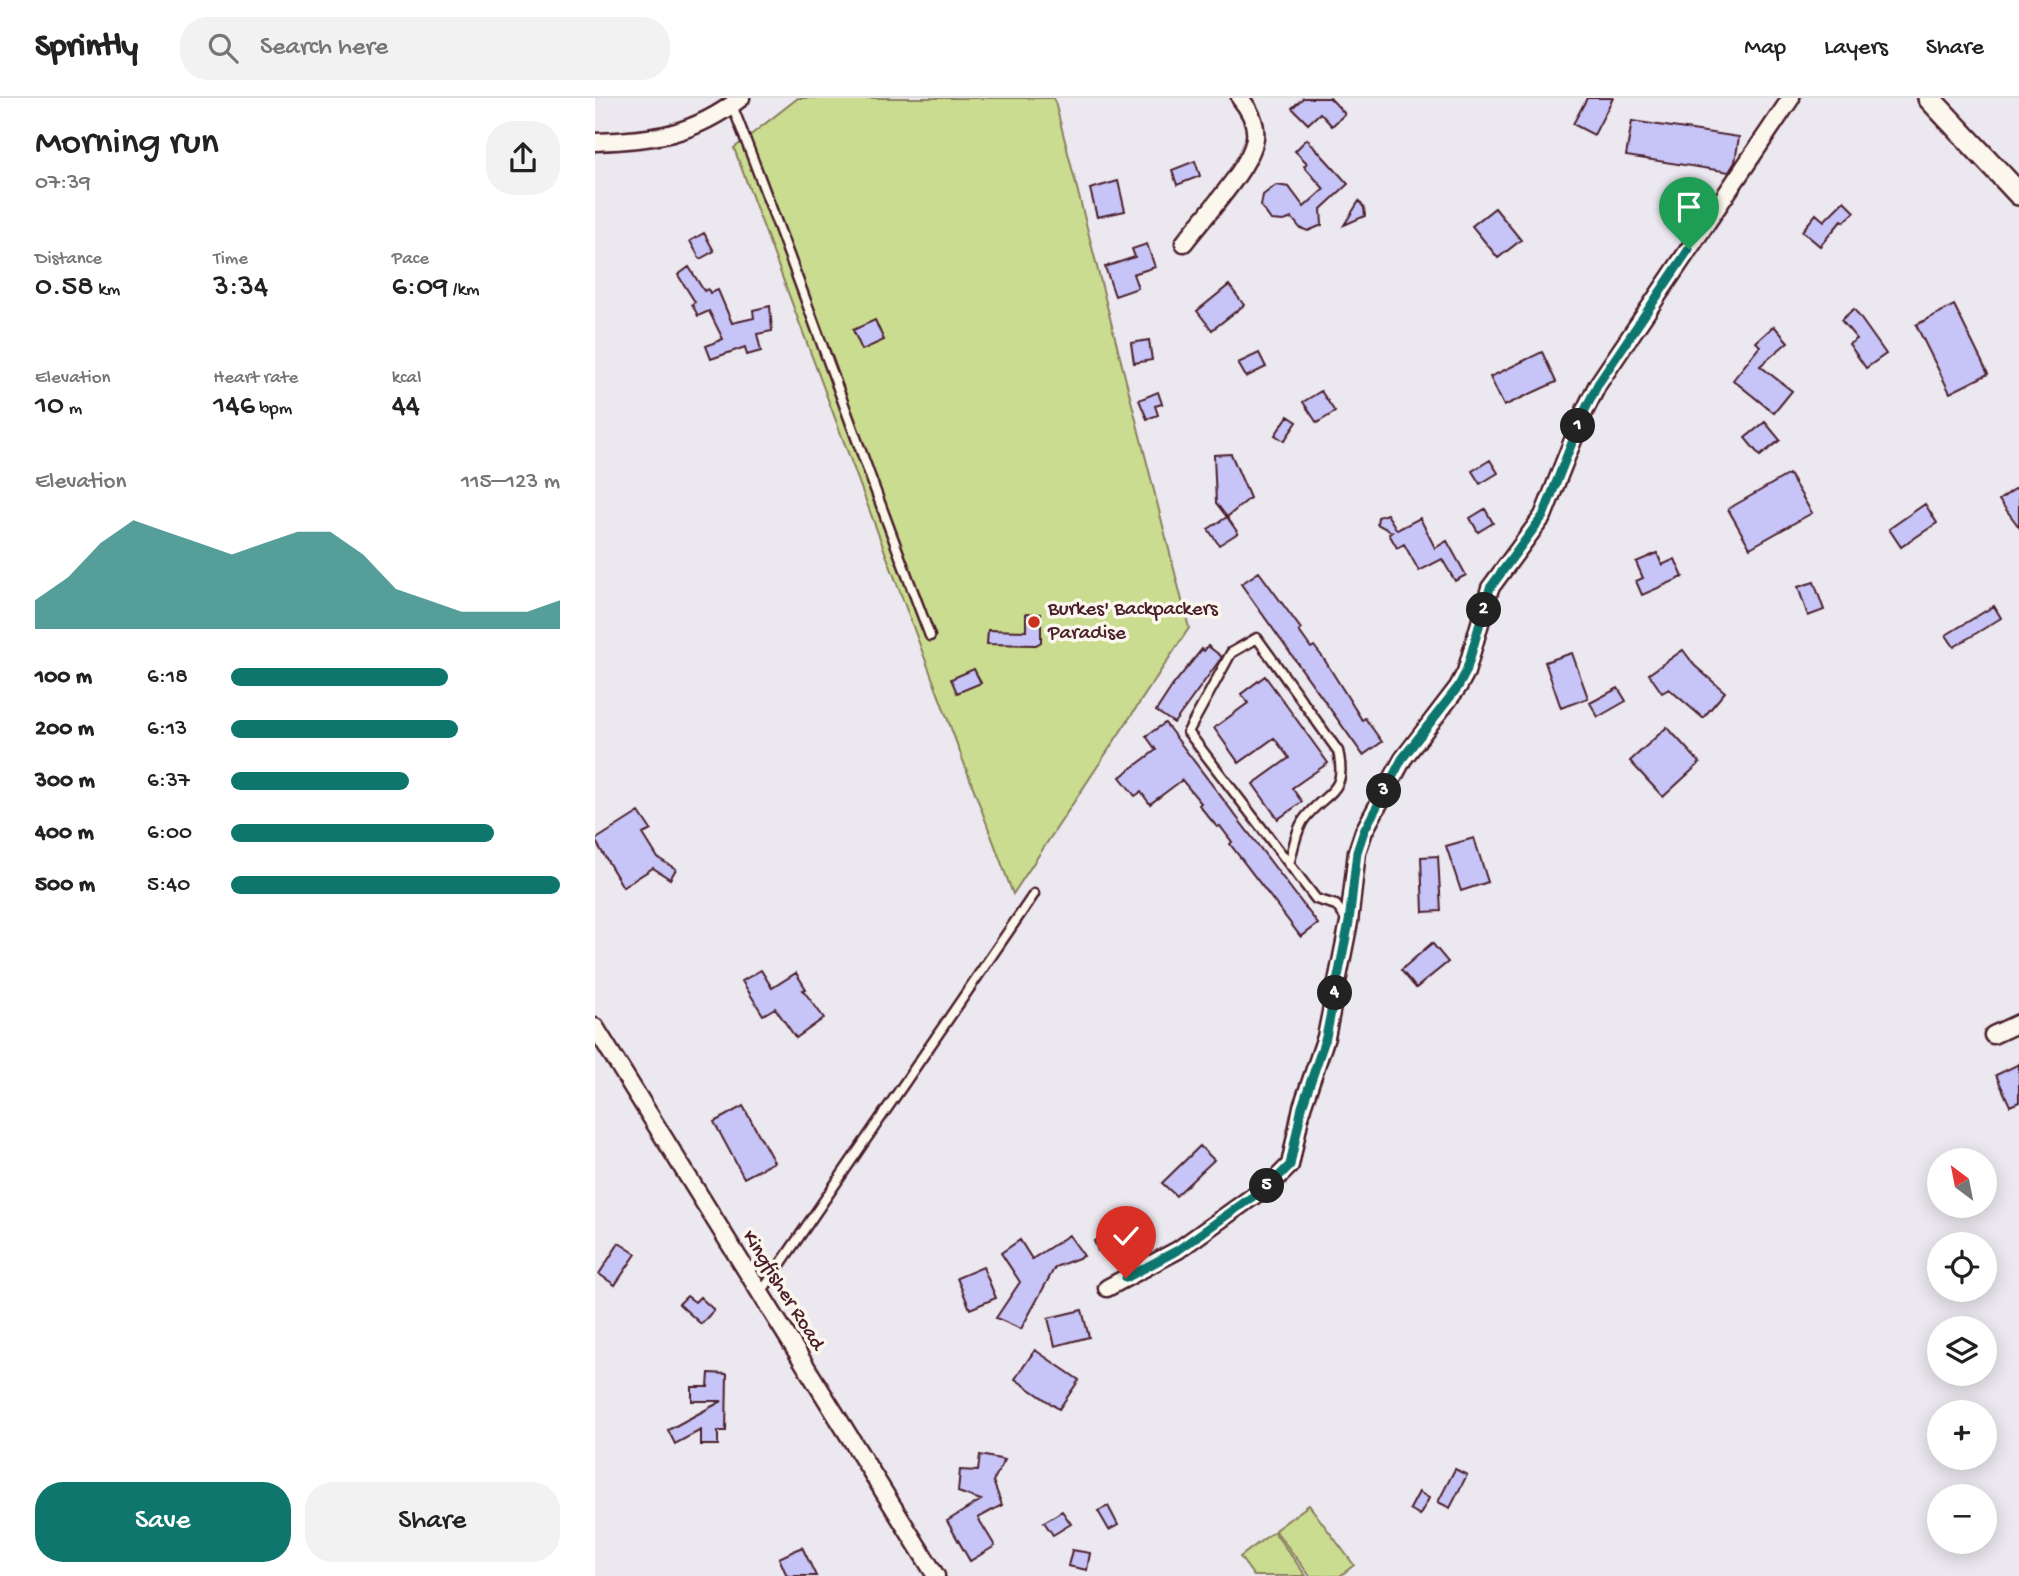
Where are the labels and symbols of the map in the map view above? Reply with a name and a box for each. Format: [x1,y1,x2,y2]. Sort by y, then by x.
pin [1659,177,1719,249]
pin: 1 [1560,408,1595,444]
pin: 2 [1467,592,1501,628]
place label: Burkes' Backpackers Paradise [1047,598,1219,647]
marker: Burkes' Backpackers Paradise [1026,614,1042,630]
pin: 3 [1367,774,1401,808]
pin: 4 [1317,976,1353,1010]
north arrow [1927,1148,1997,1218]
pin: 5 [1249,1168,1285,1204]
pin [1096,1206,1156,1278]
street label: Kingfisher Road [735,1226,830,1357]

